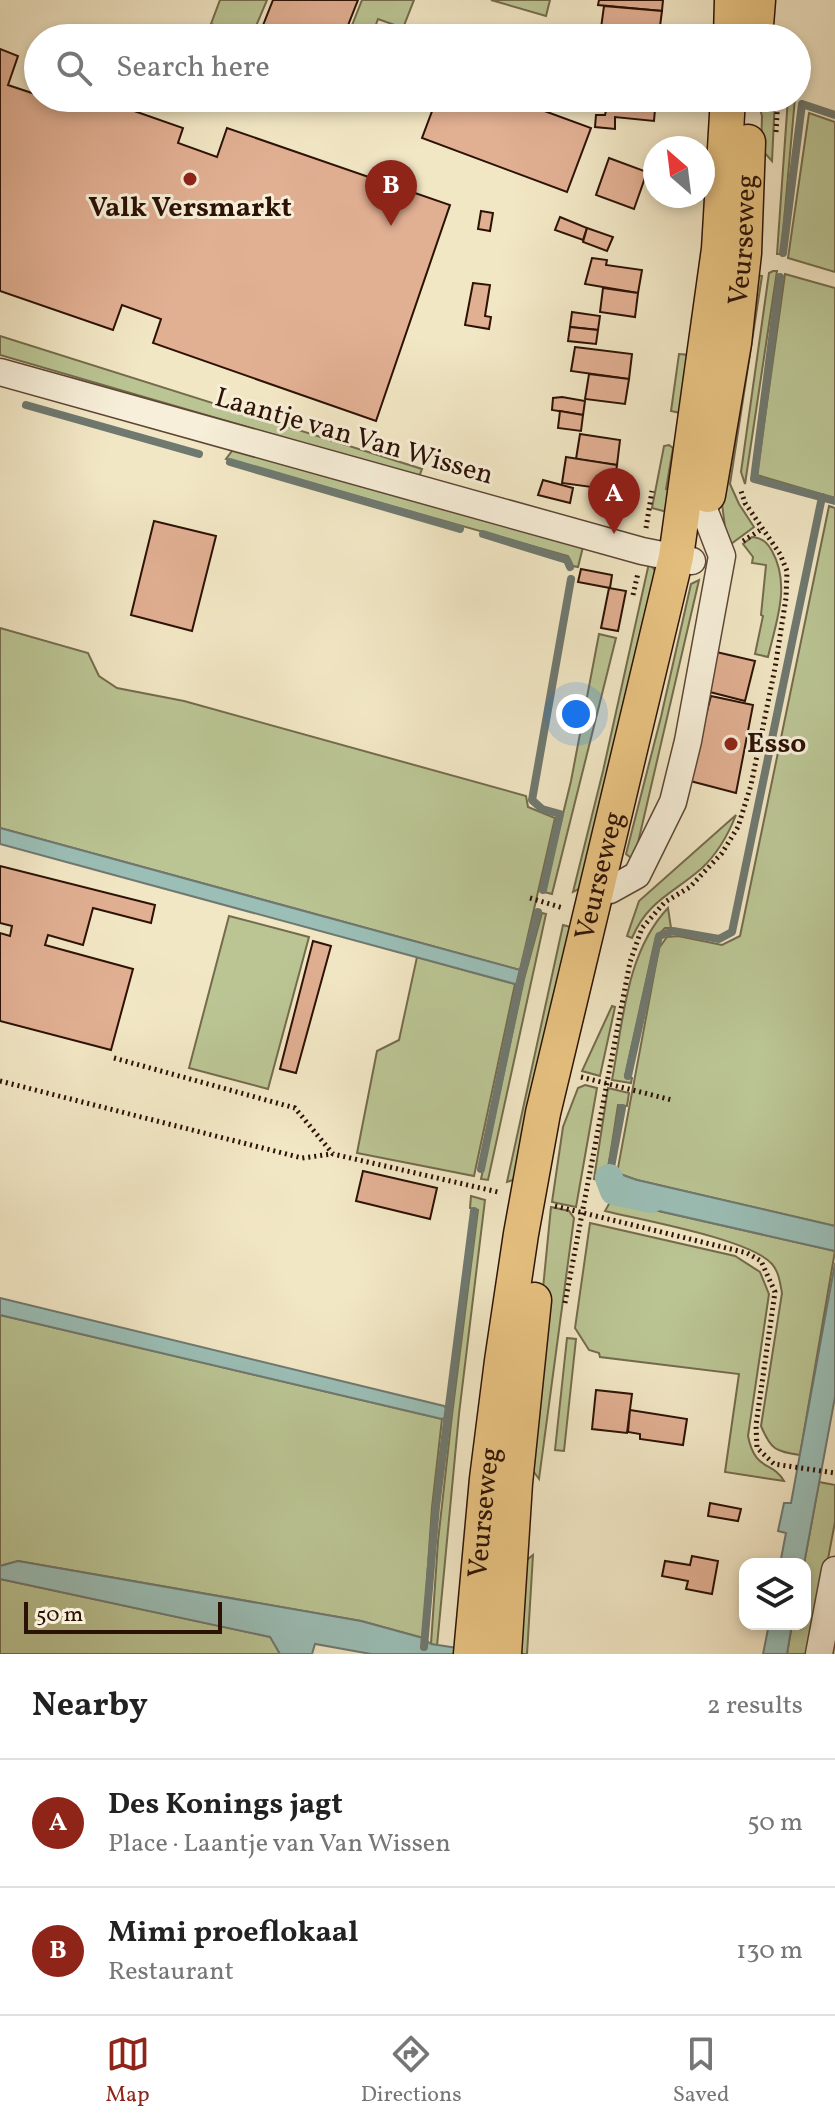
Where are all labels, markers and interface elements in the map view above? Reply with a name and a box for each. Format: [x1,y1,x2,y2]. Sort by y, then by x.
search box [24,24,811,112]
icon: search [52,46,96,90]
text: Search here [116,47,270,89]
north arrow [643,136,715,208]
pin: B [365,160,417,226]
marker: Valk Versmarkt [181,170,199,188]
street label: Veurseweg [719,173,766,307]
place label: Valk Versmarkt [88,189,292,228]
street label: Laantje van Van Wissen [210,379,498,495]
pin: A [588,468,640,534]
your location [556,694,596,734]
place label: Esso [747,725,806,764]
marker: Esso [722,735,740,753]
street label: Veurseweg [566,807,634,944]
street label: Veurseweg [459,1445,510,1580]
map controls [739,1558,811,1630]
button: layers [739,1558,811,1630]
scale bar [24,1598,222,1634]
text: 50 m [36,1600,83,1631]
text: Nearby [32,1683,148,1730]
text: 2 results [707,1688,803,1724]
text: Des Konings jagt [108,1784,343,1826]
text: A [49,1805,67,1841]
text: 50 m [747,1805,803,1841]
text: Place · Laantje van Van Wissen [108,1826,451,1862]
text: Mimi proeflokaal [108,1912,358,1954]
text: B [49,1933,67,1969]
text: 130 m [736,1933,803,1969]
text: Restaurant [108,1954,234,1990]
tab: Map [106,2032,150,2111]
tab: Directions [361,2032,462,2111]
tab: Saved [673,2032,729,2111]

